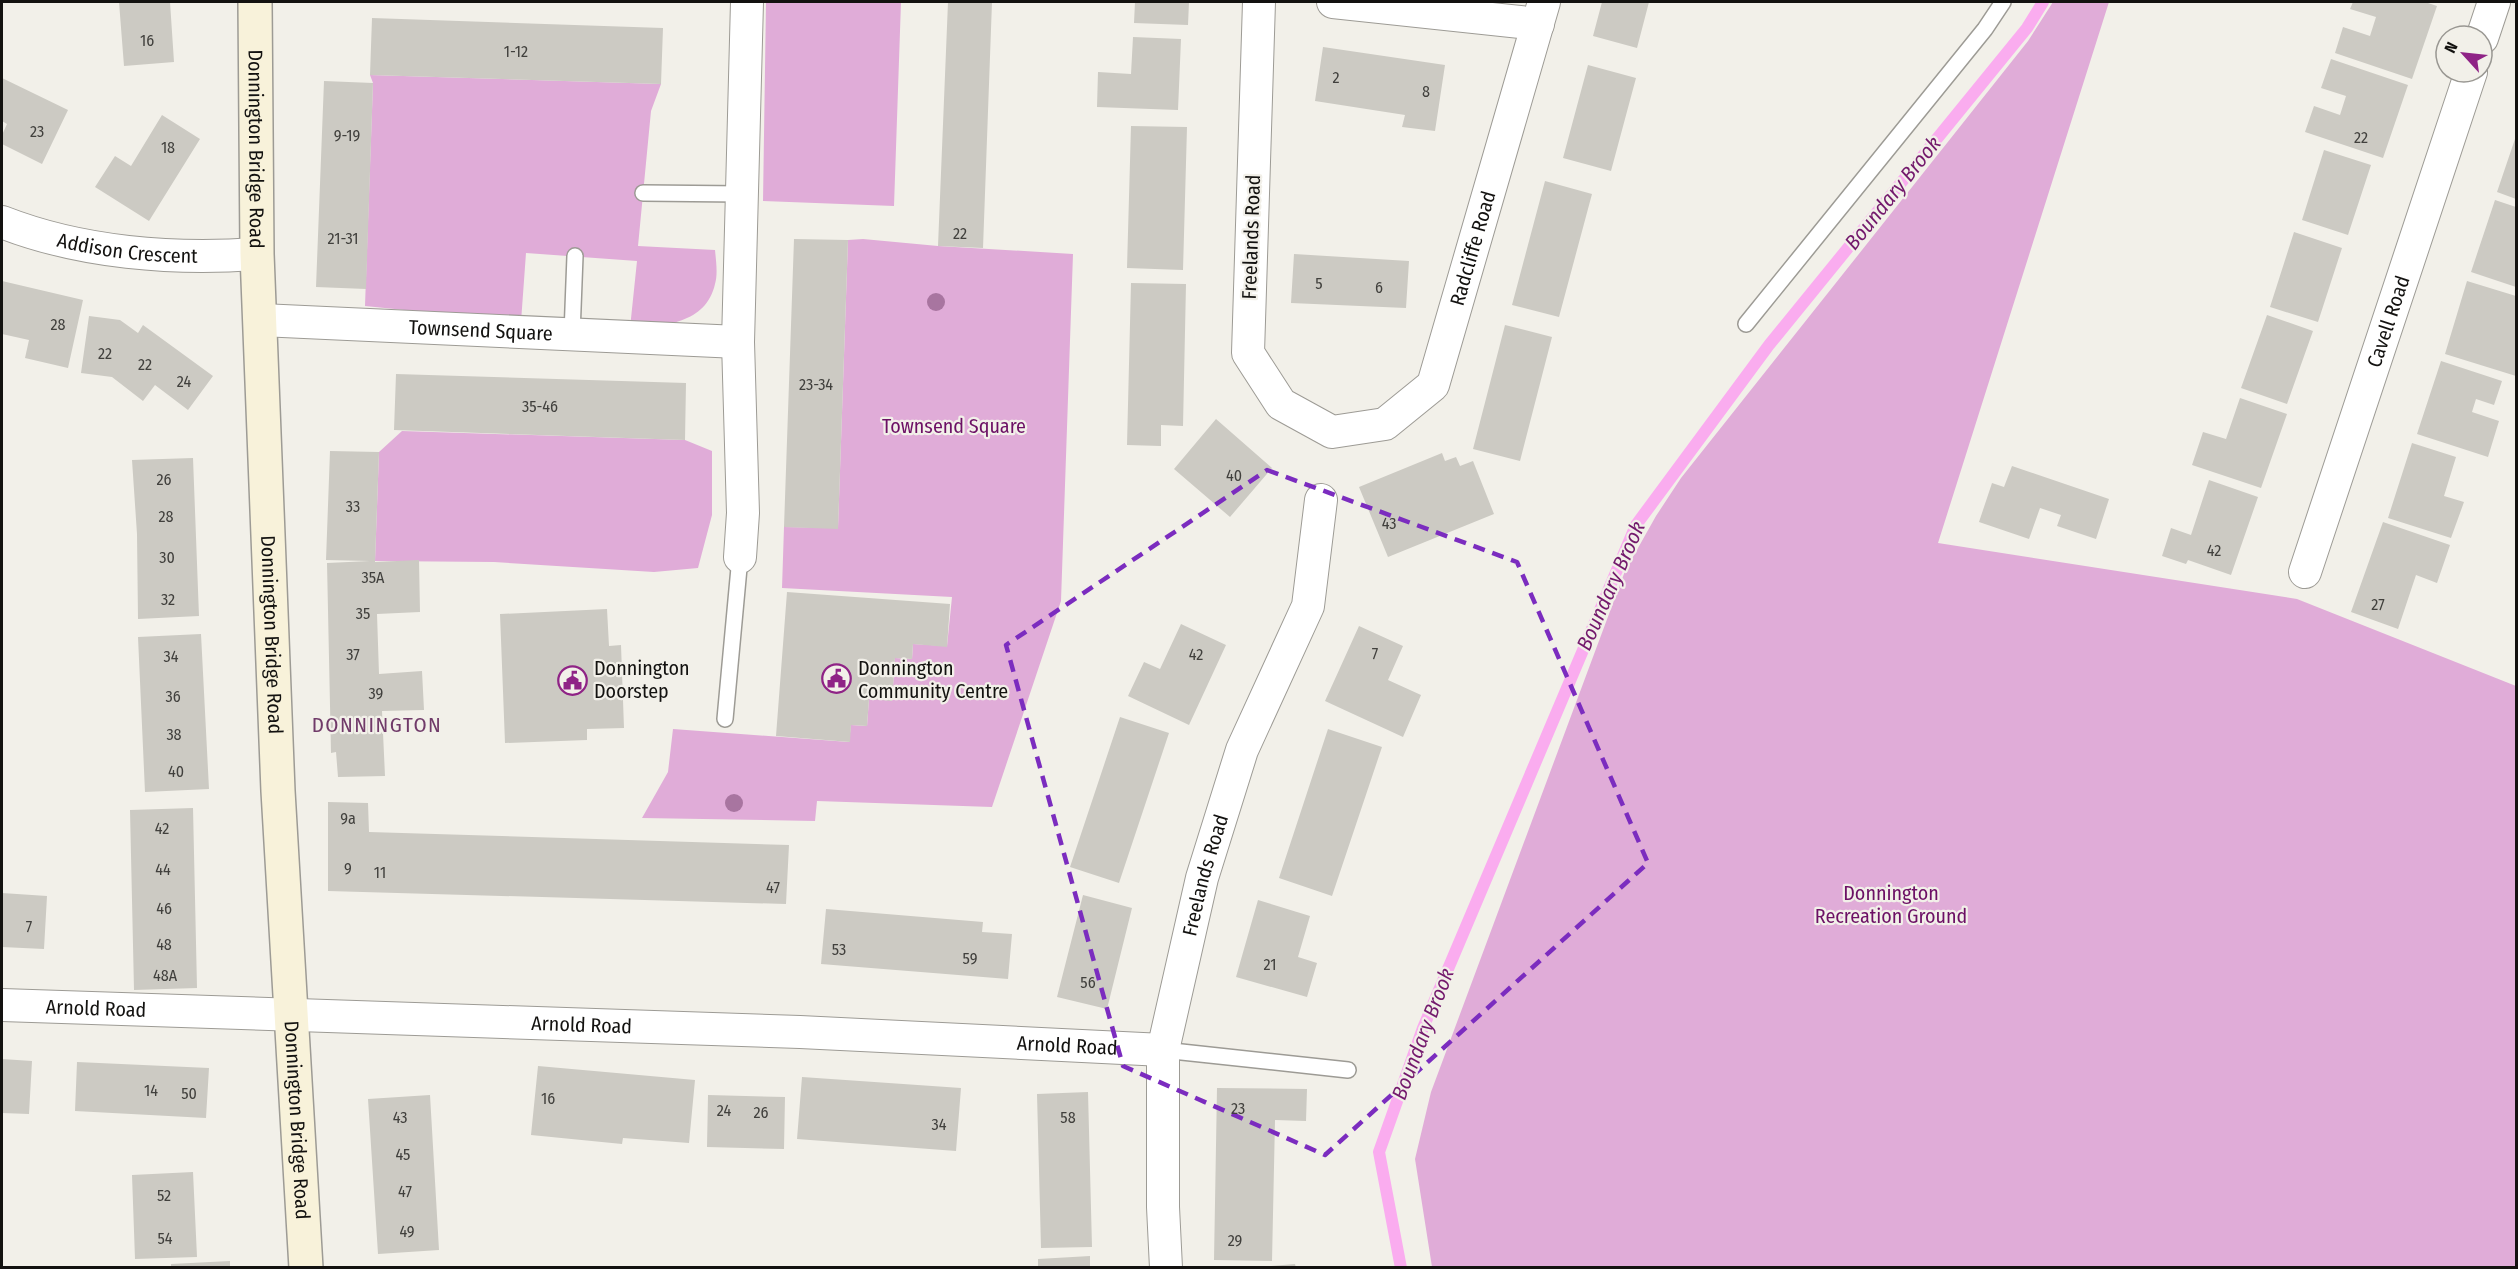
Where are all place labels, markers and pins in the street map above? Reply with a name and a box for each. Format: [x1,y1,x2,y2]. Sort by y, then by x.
place label: Donnington Doorstep [594,656,690,703]
place label: Donnington Community Centre [858,656,1008,703]
public building icon: Donnington Community Centre [821,663,853,695]
public building icon: Donnington Doorstep [557,664,589,696]

